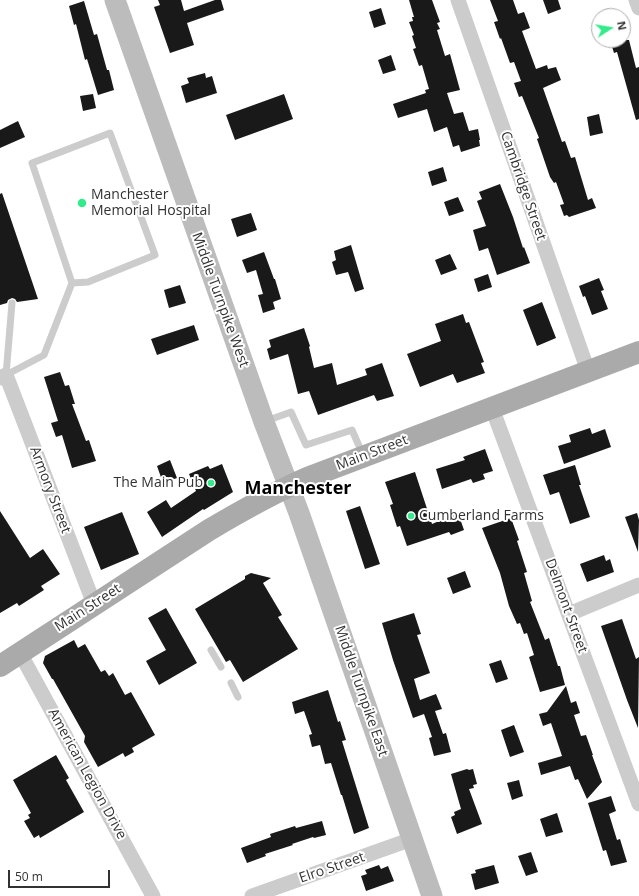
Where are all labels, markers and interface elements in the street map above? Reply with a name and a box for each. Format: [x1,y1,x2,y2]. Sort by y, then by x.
north arrow [591,8,631,48]
text: N [614,20,631,32]
street label: Cambridge Street [496,129,550,243]
place label: Manchester Memorial Hospital [91,187,211,220]
marker: Manchester Memorial Hospital [76,197,88,209]
street label: Middle Turnpike West [188,230,252,370]
street label: Main Street [334,432,410,474]
street label: Armory Street [26,444,74,536]
place label: The Main Pub [114,475,203,491]
marker: The Main Pub [206,478,216,488]
district label: Manchester [245,478,351,500]
place label: Cumberland Farms [419,508,544,524]
marker: Cumberland Farms [406,511,416,521]
street label: Delmont Street [541,556,591,656]
street label: Main Street [52,580,124,636]
street label: Middle Turnpike East [331,623,391,759]
street label: American Legion Drive [44,706,130,842]
street label: Elro Street [297,849,367,887]
scale bar [10,862,112,888]
text: 50 m [15,868,43,885]

